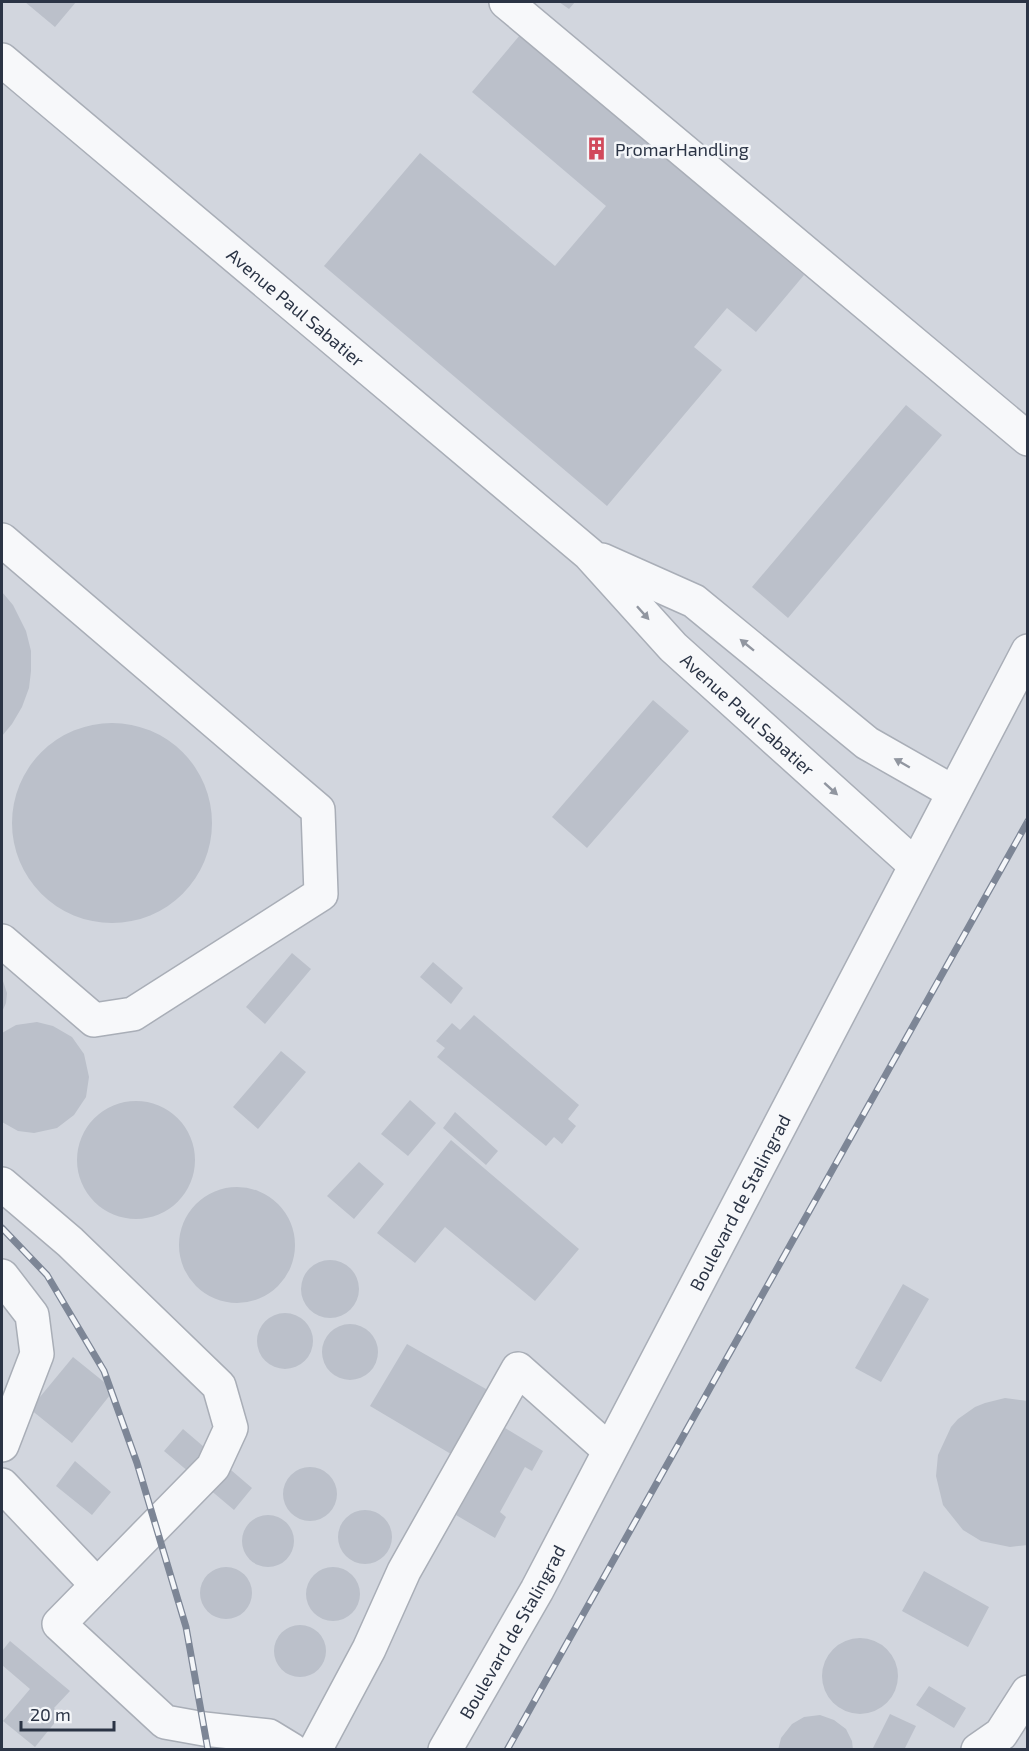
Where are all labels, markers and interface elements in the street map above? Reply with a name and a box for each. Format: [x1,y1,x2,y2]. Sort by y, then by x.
building icon: PromarHandling [584,136,610,162]
place label: PromarHandling [615,138,749,160]
street label: Avenue Paul Sabatier [223,243,369,371]
one-way arrow [636,605,649,620]
one-way arrow [739,639,755,652]
street label: Avenue Paul Sabatier [676,648,819,780]
one-way arrow [894,758,910,769]
one-way arrow [823,782,838,795]
street label: Boulevard de Stalingrad [685,1110,795,1294]
street label: Boulevard de Stalingrad [454,1541,570,1723]
scale bar [21,1694,114,1732]
text: 20 m [30,1703,71,1725]

